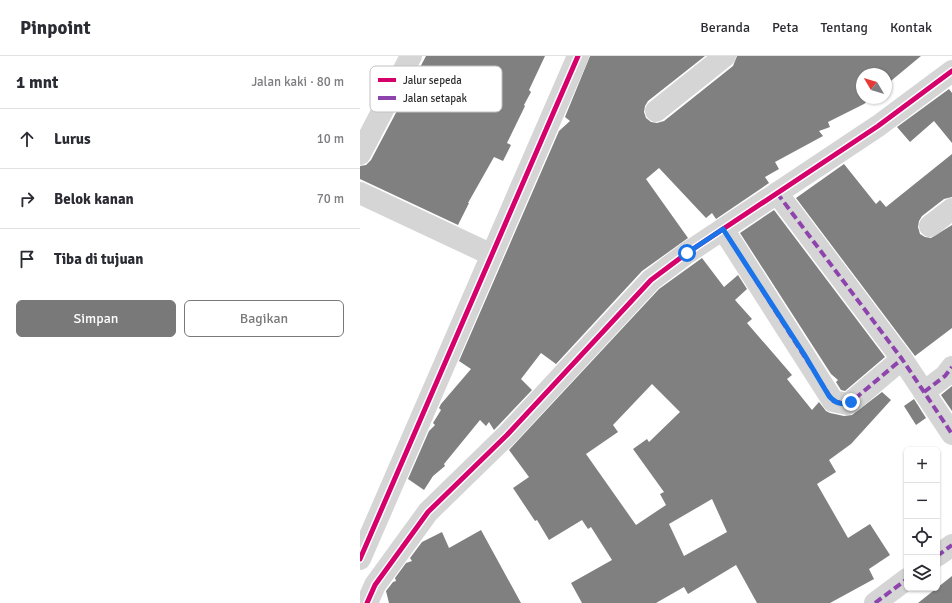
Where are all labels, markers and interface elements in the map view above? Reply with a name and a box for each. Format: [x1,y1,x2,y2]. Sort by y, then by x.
text: Pinpoint [20,16,91,40]
text: Beranda [700,19,750,36]
text: Peta [772,19,799,36]
text: Tentang [821,19,868,36]
text: Kontak [890,19,932,36]
legend [370,66,502,112]
north arrow [856,68,892,104]
text: 1 mnt [16,72,58,93]
text: Jalan kaki · 80 m [252,74,344,90]
text: Jalur sepeda [403,74,462,87]
text: Jalan setapak [403,92,468,105]
icon: ahead [16,128,38,150]
text: Lurus [54,130,91,148]
text: 10 m [317,131,344,147]
icon: right [16,188,38,210]
text: Belok kanan [54,190,134,208]
text: 70 m [317,191,344,207]
route start [678,244,696,262]
icon: arrive [16,248,38,270]
text: Tiba di tujuan [54,250,144,268]
button: Simpan [16,300,176,337]
button: Bagikan [184,300,344,337]
route end [842,393,860,411]
map controls [904,447,940,591]
button: + [904,447,940,483]
button: − [904,483,940,519]
button: locate [904,519,940,555]
button: layers [904,555,940,591]

